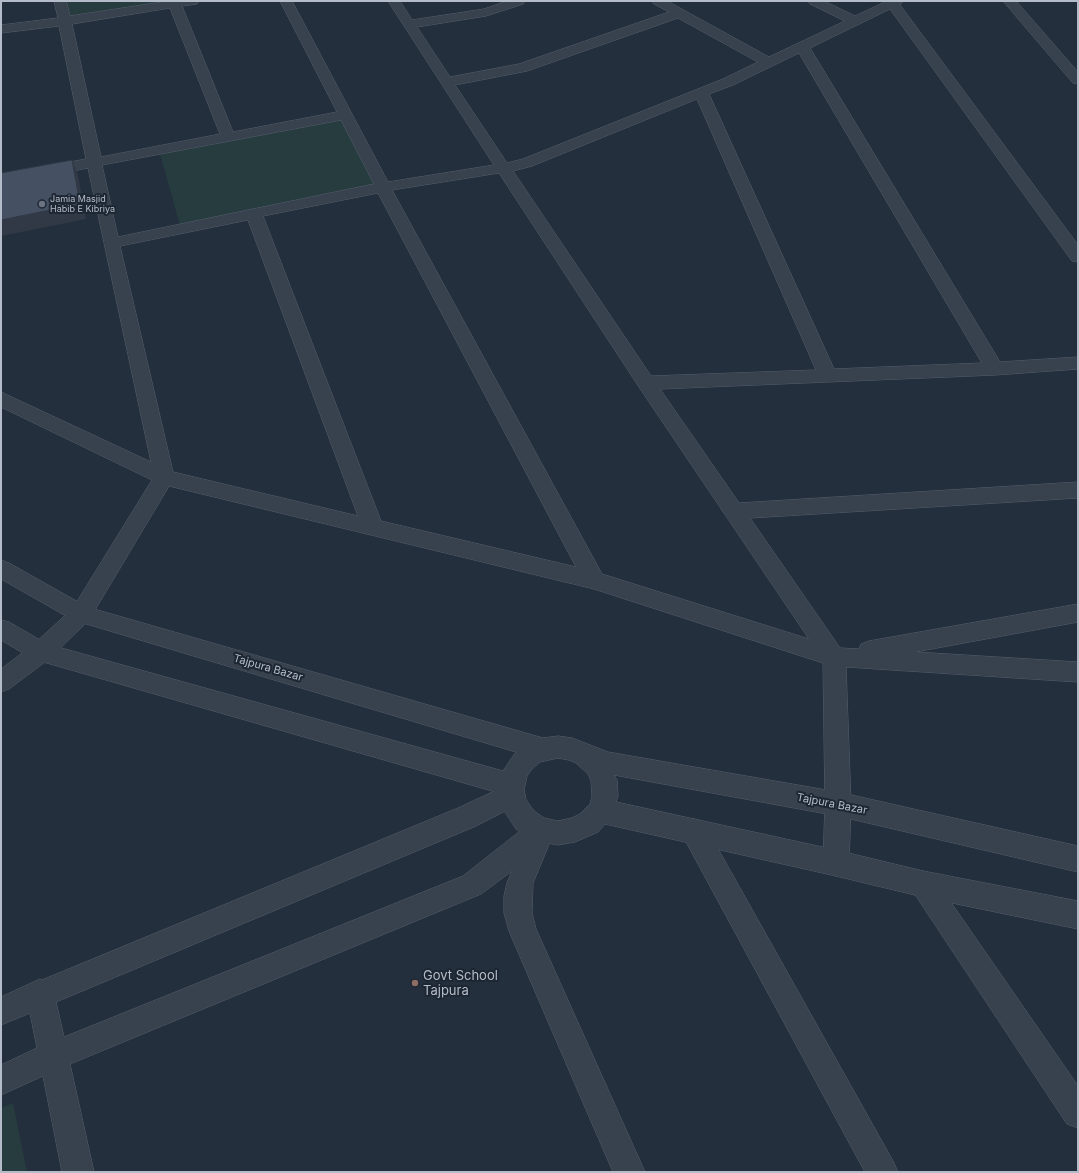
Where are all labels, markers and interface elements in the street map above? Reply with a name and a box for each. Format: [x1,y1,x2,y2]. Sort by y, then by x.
place label: Jamia Masjid Habib E Kibriya [50,194,115,215]
marker: Jamia Masjid Habib E Kibriya [37,199,47,209]
street label: Tajpura Bazar [232,652,304,684]
street label: Tajpura Bazar [796,791,868,817]
place label: Govt School Tajpura [423,968,498,999]
marker: Govt School Tajpura [410,978,420,988]

